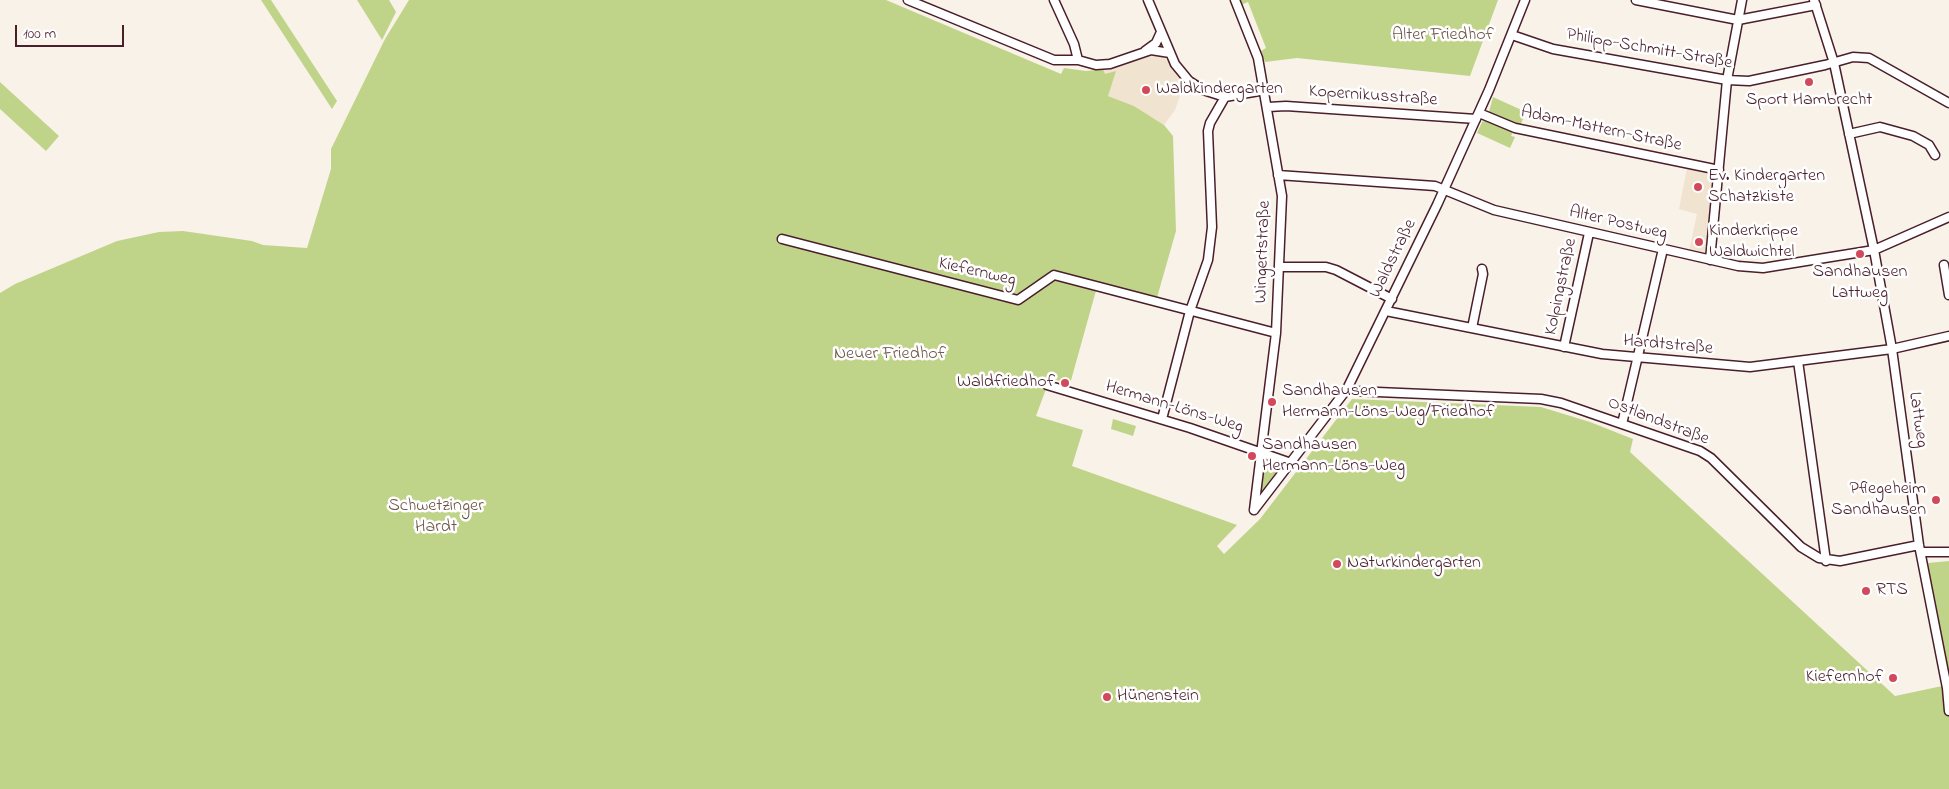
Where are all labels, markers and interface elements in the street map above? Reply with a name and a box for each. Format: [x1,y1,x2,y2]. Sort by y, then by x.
scale bar [18,15,126,47]
text: 100 m [23,23,56,45]
park label: Alter Friedhof [1392,25,1494,47]
street label: Philipp-Schmitt-Straße [1564,25,1734,75]
marker: Sport Hambrecht [1803,76,1815,88]
place label: Waldkindergarten [1156,79,1283,101]
street label: Kopernikusstraße [1308,82,1438,112]
marker: Waldkindergarten [1140,84,1152,96]
place label: Sport Hambrecht [1746,90,1872,112]
street label: Adam-Mattern-Straße [1519,102,1683,158]
place label: Ev. Kindergarten Schatzkiste [1708,166,1825,208]
marker: Ev. Kindergarten Schatzkiste [1692,181,1704,193]
street label: Wingertstraße [1251,200,1277,304]
street label: Alter Postweg [1567,202,1669,246]
street label: Waldstraße [1366,216,1422,302]
place label: Kinderkrippe Waldwichtel [1709,221,1798,264]
marker: Kinderkrippe Waldwichtel [1693,236,1705,248]
street label: Kolpingstraße [1541,237,1583,337]
marker: Sandhausen Lattweg [1854,248,1866,260]
street label: Kiefernweg [936,254,1018,292]
place label: Sandhausen Lattweg [1813,262,1907,304]
street label: Hardtstraße [1622,331,1714,361]
park label: Neuer Friedhof [834,344,946,366]
place label: Waldfriedhof [957,372,1055,394]
marker: Waldfriedhof [1059,377,1071,389]
street label: Hermann-Löns-Weg [1102,377,1246,439]
place label: Sandhausen Hermann-Löns-Weg/Friedhof [1282,381,1494,424]
street label: Lattweg [1902,391,1932,449]
street label: Ostlandstraße [1604,393,1712,451]
marker: Sandhausen Hermann-Löns-Weg/Friedhof [1266,396,1278,408]
place label: Sandhausen Hermann-Löns-Weg [1262,435,1405,478]
marker: Sandhausen Hermann-Löns-Weg [1246,450,1258,462]
place label: Pflegeheim Sandhausen [1831,479,1926,522]
marker: Pflegeheim Sandhausen [1930,494,1942,506]
park label: Schwetzinger Hardt [388,496,484,538]
place label: Naturkindergarten [1347,553,1481,575]
marker: Naturkindergarten [1331,558,1343,570]
place label: RTS [1876,580,1908,602]
marker: RTS [1860,585,1872,597]
place label: Kiefernhof [1806,667,1883,689]
marker: Kiefernhof [1887,672,1899,684]
place label: Hünenstein [1117,686,1199,708]
marker: Hünenstein [1101,691,1113,703]

